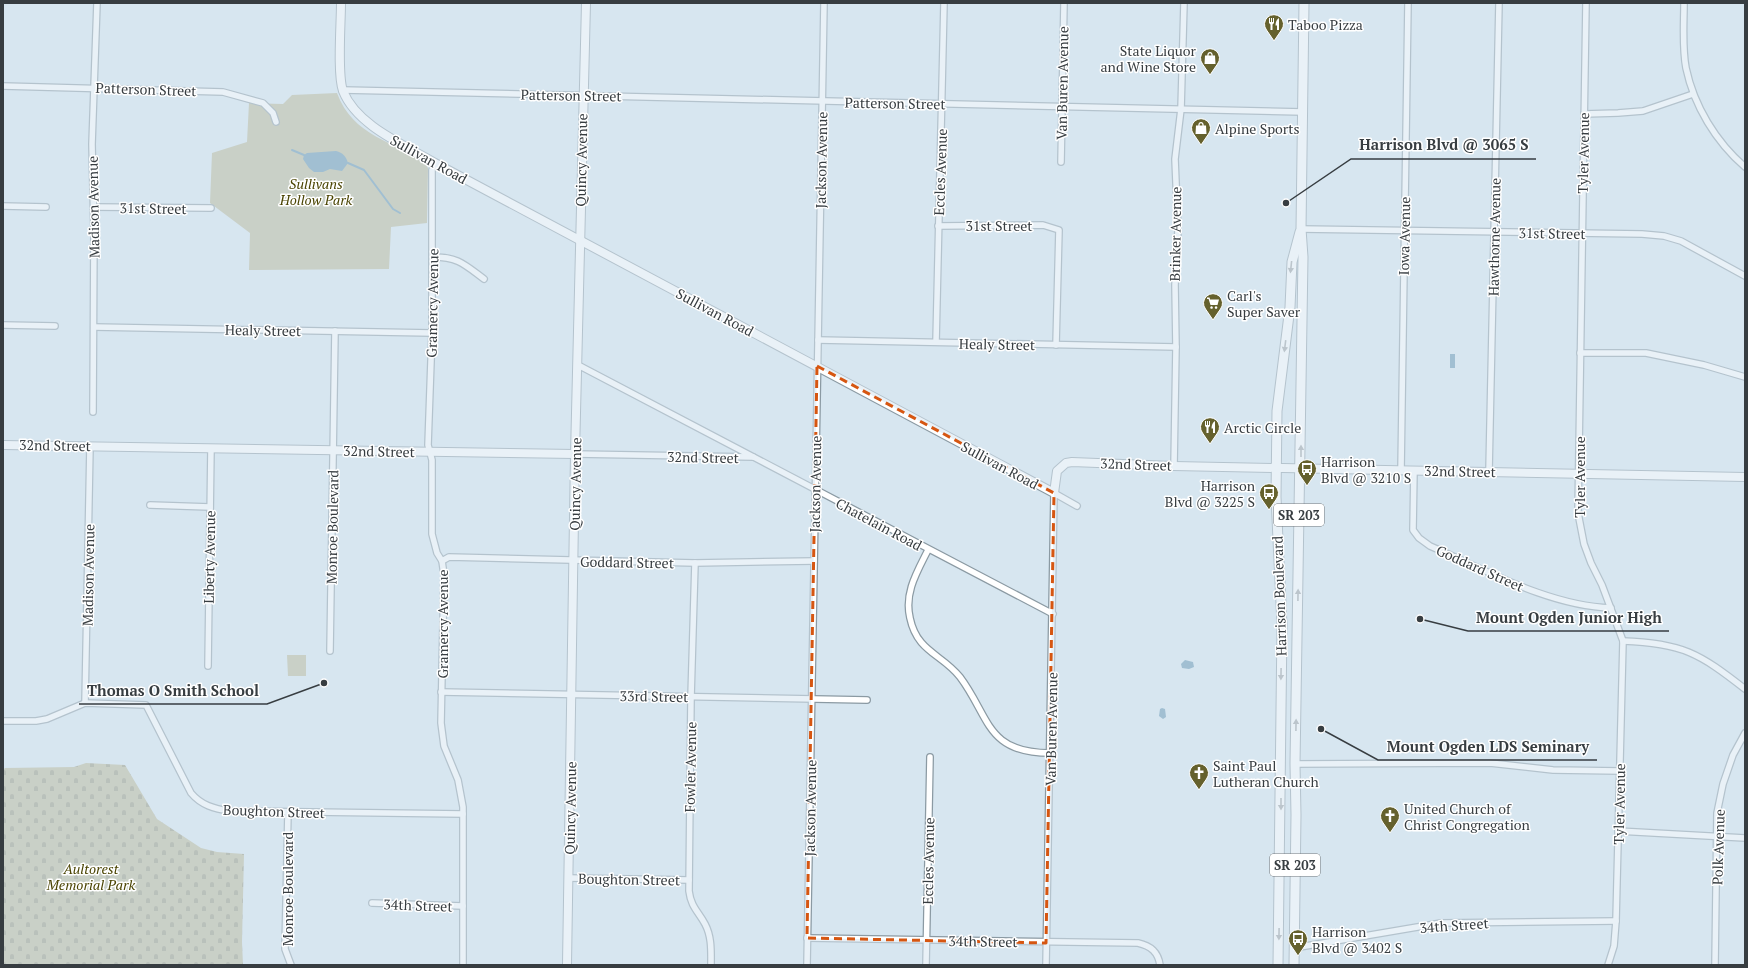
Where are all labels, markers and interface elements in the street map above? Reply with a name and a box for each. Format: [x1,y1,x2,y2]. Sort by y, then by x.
restaurant icon: Taboo Pizza [1263,13,1285,41]
place label: Taboo Pizza [1288,15,1363,34]
street label: Van Buren Avenue [1052,26,1072,140]
place label: State Liquor and Wine Store [1101,41,1197,76]
shop icon: State Liquor and Wine Store [1199,47,1221,75]
street label: Patterson Street [95,78,198,100]
street label: Patterson Street [520,85,622,105]
street label: Patterson Street [844,93,946,113]
street label: Jackson Avenue [811,111,831,209]
street label: Tyler Avenue [1573,112,1593,194]
street label: Quincy Avenue [571,113,591,207]
shop icon: Alpine Sports [1190,117,1212,145]
place label: Alpine Sports [1215,119,1299,138]
street label: Eccles Avenue [929,128,951,216]
street label: Sullivan Road [387,130,471,188]
callout: Harrison Blvd @ 3065 S [1351,132,1536,159]
text: Harrison Blvd @ 3065 S [1359,134,1529,154]
street label: Madison Avenue [83,156,103,258]
park label: Sullivans Hollow Park [279,174,353,209]
street label: Hawthorne Avenue [1483,178,1505,296]
street label: Brinker Avenue [1165,186,1185,282]
street label: Iowa Avenue [1394,196,1414,276]
street label: 31st Street [119,198,187,218]
street label: 31st Street [966,216,1033,235]
street label: 31st Street [1518,223,1586,243]
street label: Gramercy Avenue [422,248,442,358]
one-way arrow [1288,261,1295,273]
street label: Sullivan Road [673,284,757,341]
place label: Carl's Super Saver [1227,286,1301,321]
supermarket icon: Carl's Super Saver [1202,292,1224,320]
street label: Healy Street [225,320,302,340]
street label: Healy Street [959,334,1036,354]
one-way arrow [1282,340,1288,352]
restaurant icon: Arctic Circle [1199,416,1221,444]
place label: Arctic Circle [1224,418,1301,437]
street label: 32nd Street [19,435,92,455]
street label: Jackson Avenue [805,435,825,533]
street label: Tyler Avenue [1570,436,1589,518]
street label: Quincy Avenue [565,437,585,531]
street label: Sullivan Road [958,437,1042,494]
street label: 32nd Street [343,441,416,461]
one-way arrow [1298,444,1304,457]
street label: 32nd Street [667,447,740,467]
place label: Harrison Blvd @ 3210 S [1321,452,1411,487]
street label: 32nd Street [1100,453,1173,475]
bus stop icon: Harrison Blvd @ 3210 S [1296,458,1318,486]
street label: 32nd Street [1424,461,1497,481]
street label: Monroe Boulevard [322,469,343,584]
place label: Harrison Blvd @ 3225 S [1165,476,1256,511]
bus stop icon: Harrison Blvd @ 3225 S [1258,482,1280,510]
street label: Chatelain Road [833,493,926,555]
road number: SR 203 [1274,504,1324,526]
street label: Liberty Avenue [199,510,219,604]
street label: Madison Avenue [78,524,98,626]
street label: Harrison Boulevard [1267,535,1291,657]
street label: Goddard Street [1433,540,1527,596]
street label: Goddard Street [580,552,675,572]
street label: Gramercy Avenue [433,569,452,679]
one-way arrow [1295,588,1301,601]
callout: Mount Ogden Junior High [1468,604,1669,631]
text: Mount Ogden Junior High [1476,607,1662,627]
one-way arrow [1278,668,1284,681]
street label: Van Buren Avenue [1041,672,1061,786]
callout: Thomas O Smith School [79,677,267,704]
text: Thomas O Smith School [87,680,259,700]
street label: 33rd Street [619,686,689,706]
one-way arrow [1293,718,1299,731]
street label: Fowler Avenue [680,721,700,813]
callout: Mount Ogden LDS Seminary [1378,733,1597,760]
text: Mount Ogden LDS Seminary [1387,736,1590,756]
place label: Saint Paul Lutheran Church [1213,756,1319,791]
street label: Jackson Avenue [800,759,820,857]
street label: Quincy Avenue [560,761,580,855]
church icon: Saint Paul Lutheran Church [1188,762,1210,790]
street label: Tyler Avenue [1609,763,1629,845]
one-way arrow [1278,798,1284,811]
place label: United Church of Christ Congregation [1404,799,1531,834]
street label: Boughton Street [223,800,326,822]
church icon: United Church of Christ Congregation [1379,805,1401,833]
street label: Polk Avenue [1707,809,1729,885]
street label: Eccles Avenue [918,817,938,905]
street label: Monroe Boulevard [278,832,297,946]
road number: SR 203 [1270,854,1320,876]
park label: Aultorest Memorial Park [46,859,135,894]
street label: Boughton Street [578,869,681,889]
street label: 34th Street [383,894,454,916]
street label: 34th Street [1419,913,1490,937]
place label: Harrison Blvd @ 3402 S [1312,922,1402,957]
one-way arrow [1275,928,1282,940]
bus stop icon: Harrison Blvd @ 3402 S [1287,928,1309,956]
street label: 34th Street [948,931,1019,951]

